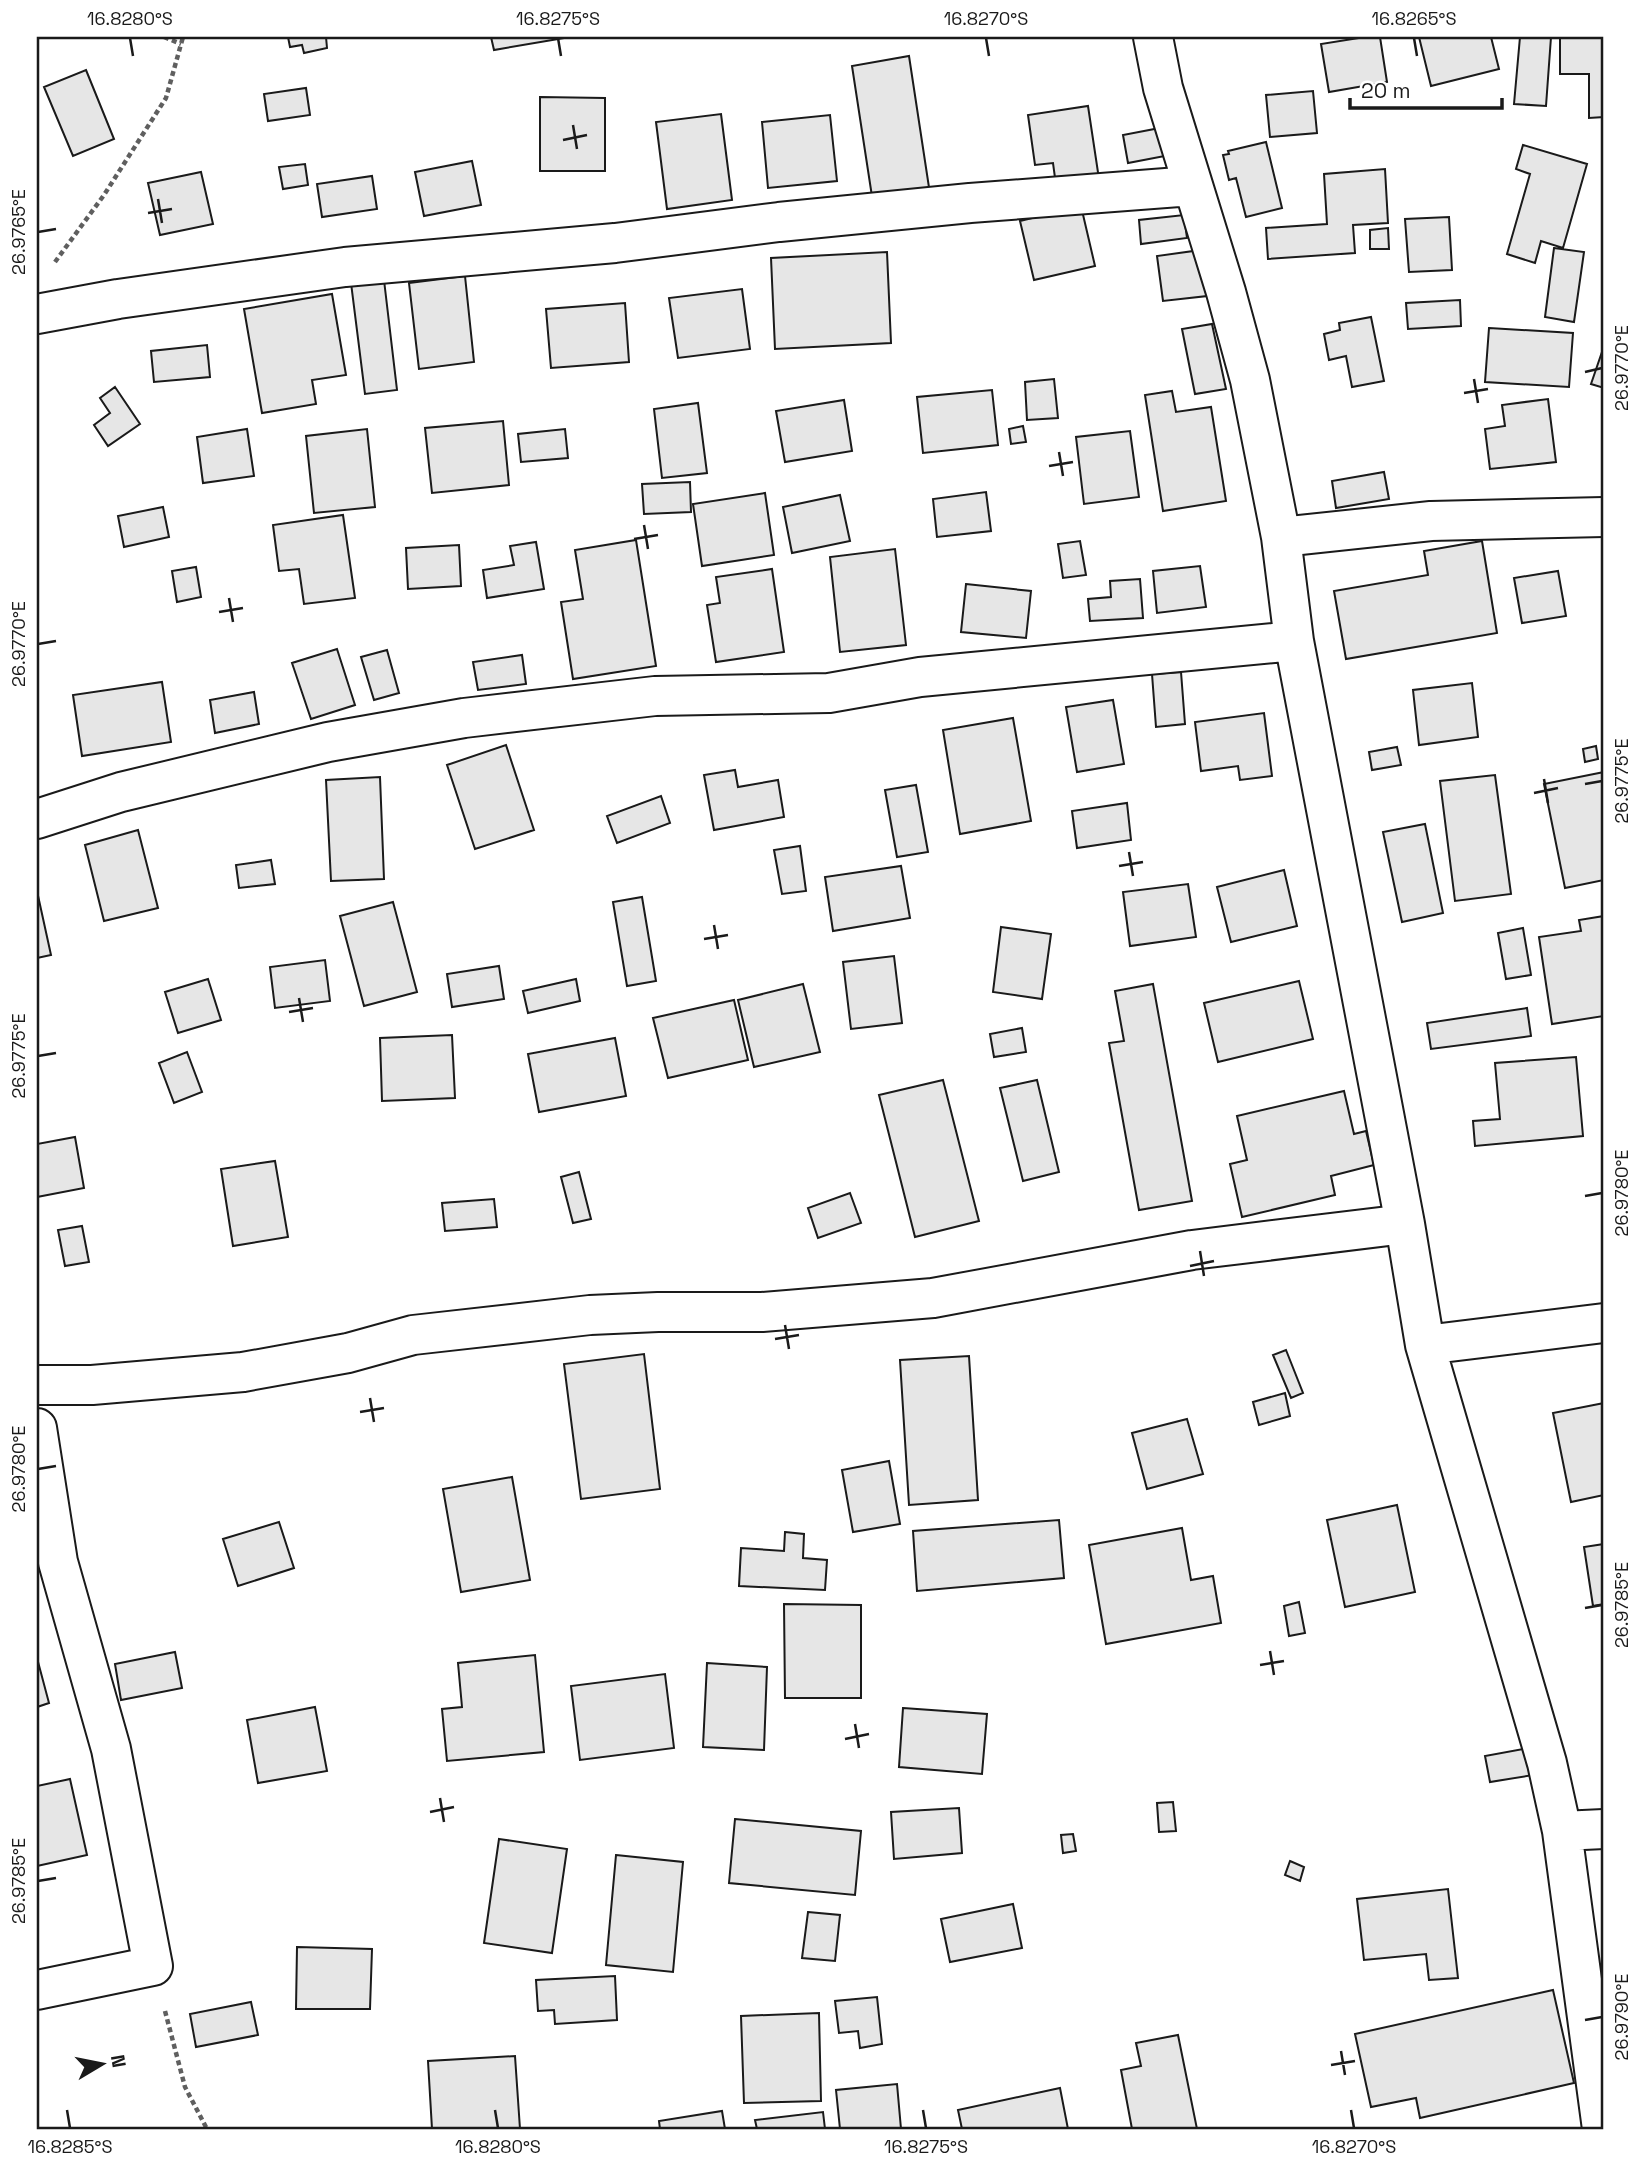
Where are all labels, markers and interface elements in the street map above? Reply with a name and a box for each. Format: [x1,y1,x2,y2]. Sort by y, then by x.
text: 16.8280°S [87,7,173,30]
text: 16.8275°S [516,7,600,30]
text: 16.8270°S [944,7,1028,30]
text: 16.8265°S [1372,7,1456,30]
scale bar [1350,66,1503,110]
text: 20 m [1361,77,1411,104]
text: 26.9765°E [7,189,30,275]
text: 26.9770°E [1610,325,1633,411]
text: 26.9770°E [7,601,30,687]
text: 26.9775°E [1610,738,1633,824]
text: 26.9775°E [7,1013,30,1099]
text: 26.9780°E [1610,1150,1633,1236]
text: 26.9780°E [7,1426,30,1512]
text: 26.9785°E [1610,1562,1633,1648]
text: 26.9785°E [7,1838,30,1924]
text: 26.9790°E [1610,1974,1633,2060]
north arrow [66,2030,136,2100]
text: N [105,2053,132,2070]
text: 16.8285°S [27,2135,113,2158]
text: 16.8280°S [455,2135,541,2158]
text: 16.8275°S [884,2135,968,2158]
text: 16.8270°S [1312,2135,1396,2158]

